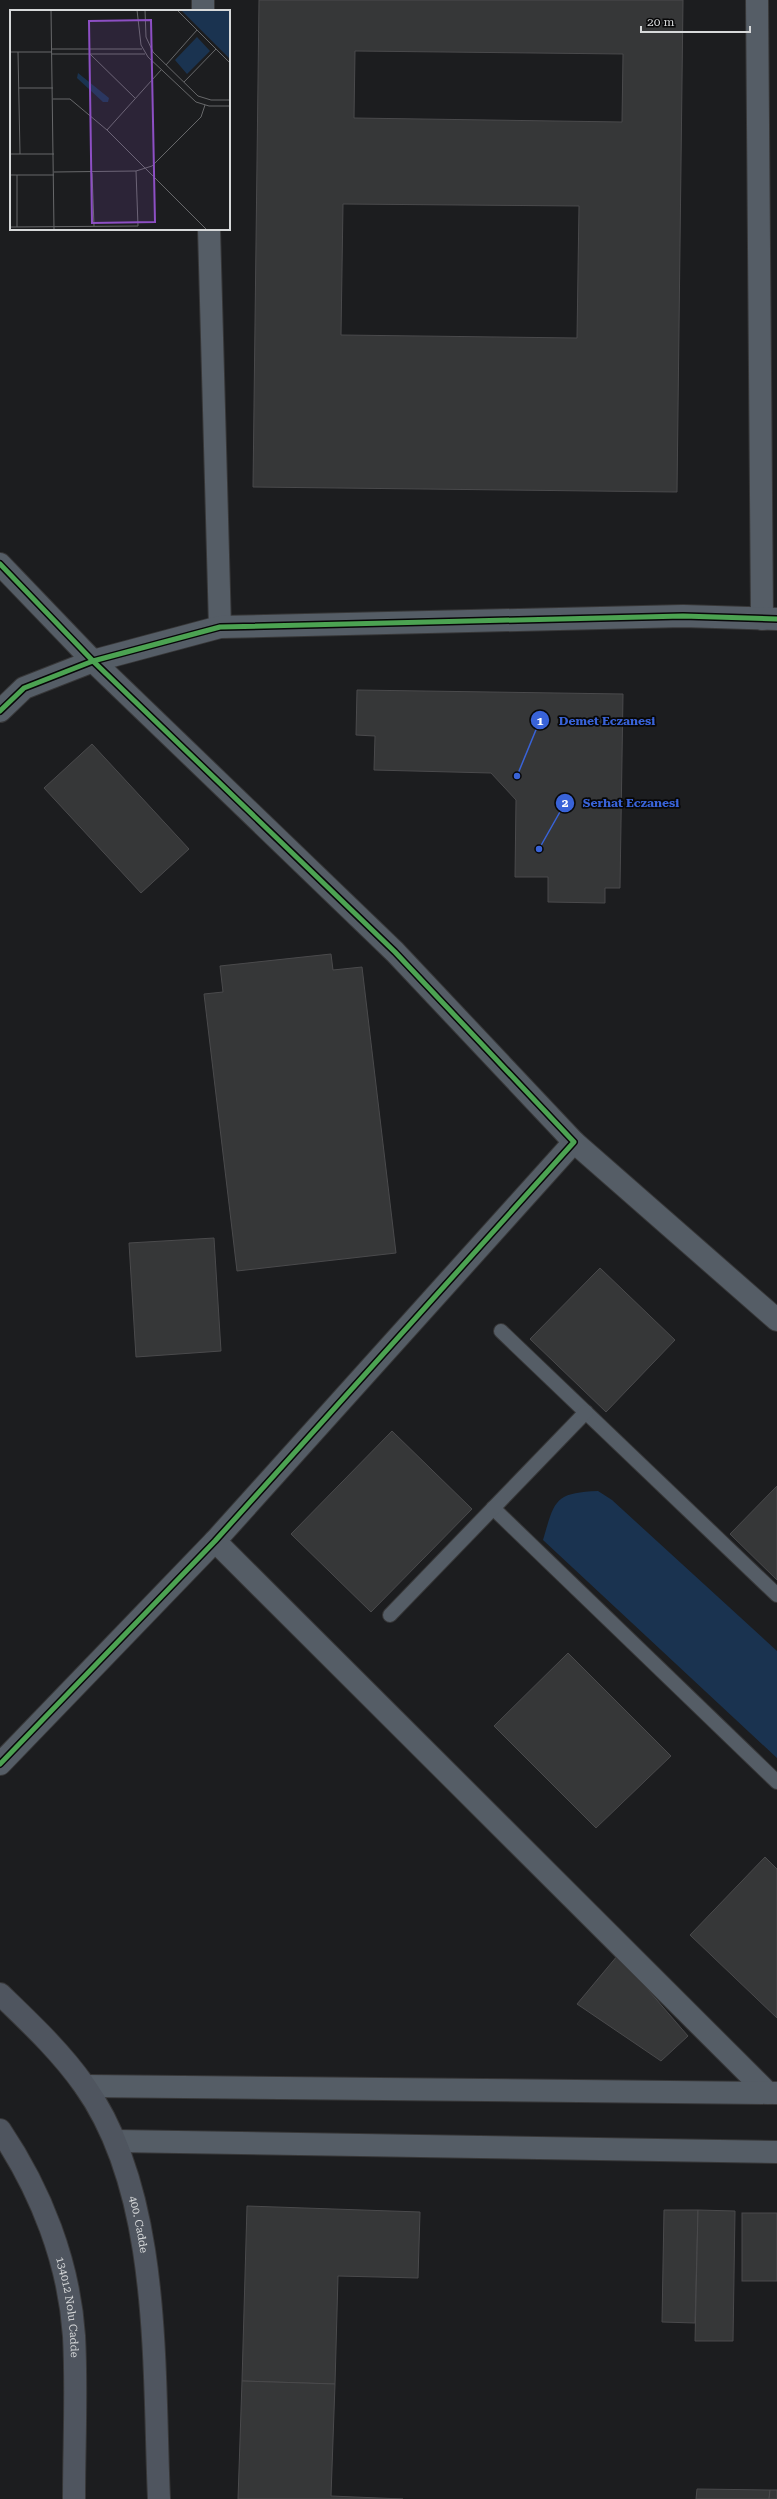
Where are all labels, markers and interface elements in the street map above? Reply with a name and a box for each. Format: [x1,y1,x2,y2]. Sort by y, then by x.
scale bar [641,8,750,34]
inset map [10,10,230,230]
text: 20 m [647,15,674,29]
callout: Demet Eczanesi [530,708,663,732]
text: 1 [537,714,544,728]
text: Demet Eczanesi [559,714,655,728]
callout: Serhat Eczanesi [555,791,687,815]
text: 2 [562,796,569,810]
text: Serhat Eczanesi [583,796,679,810]
street label: 400. Cadde [127,2194,151,2254]
street label: 134012 Nolu Cadde [54,2255,81,2358]

